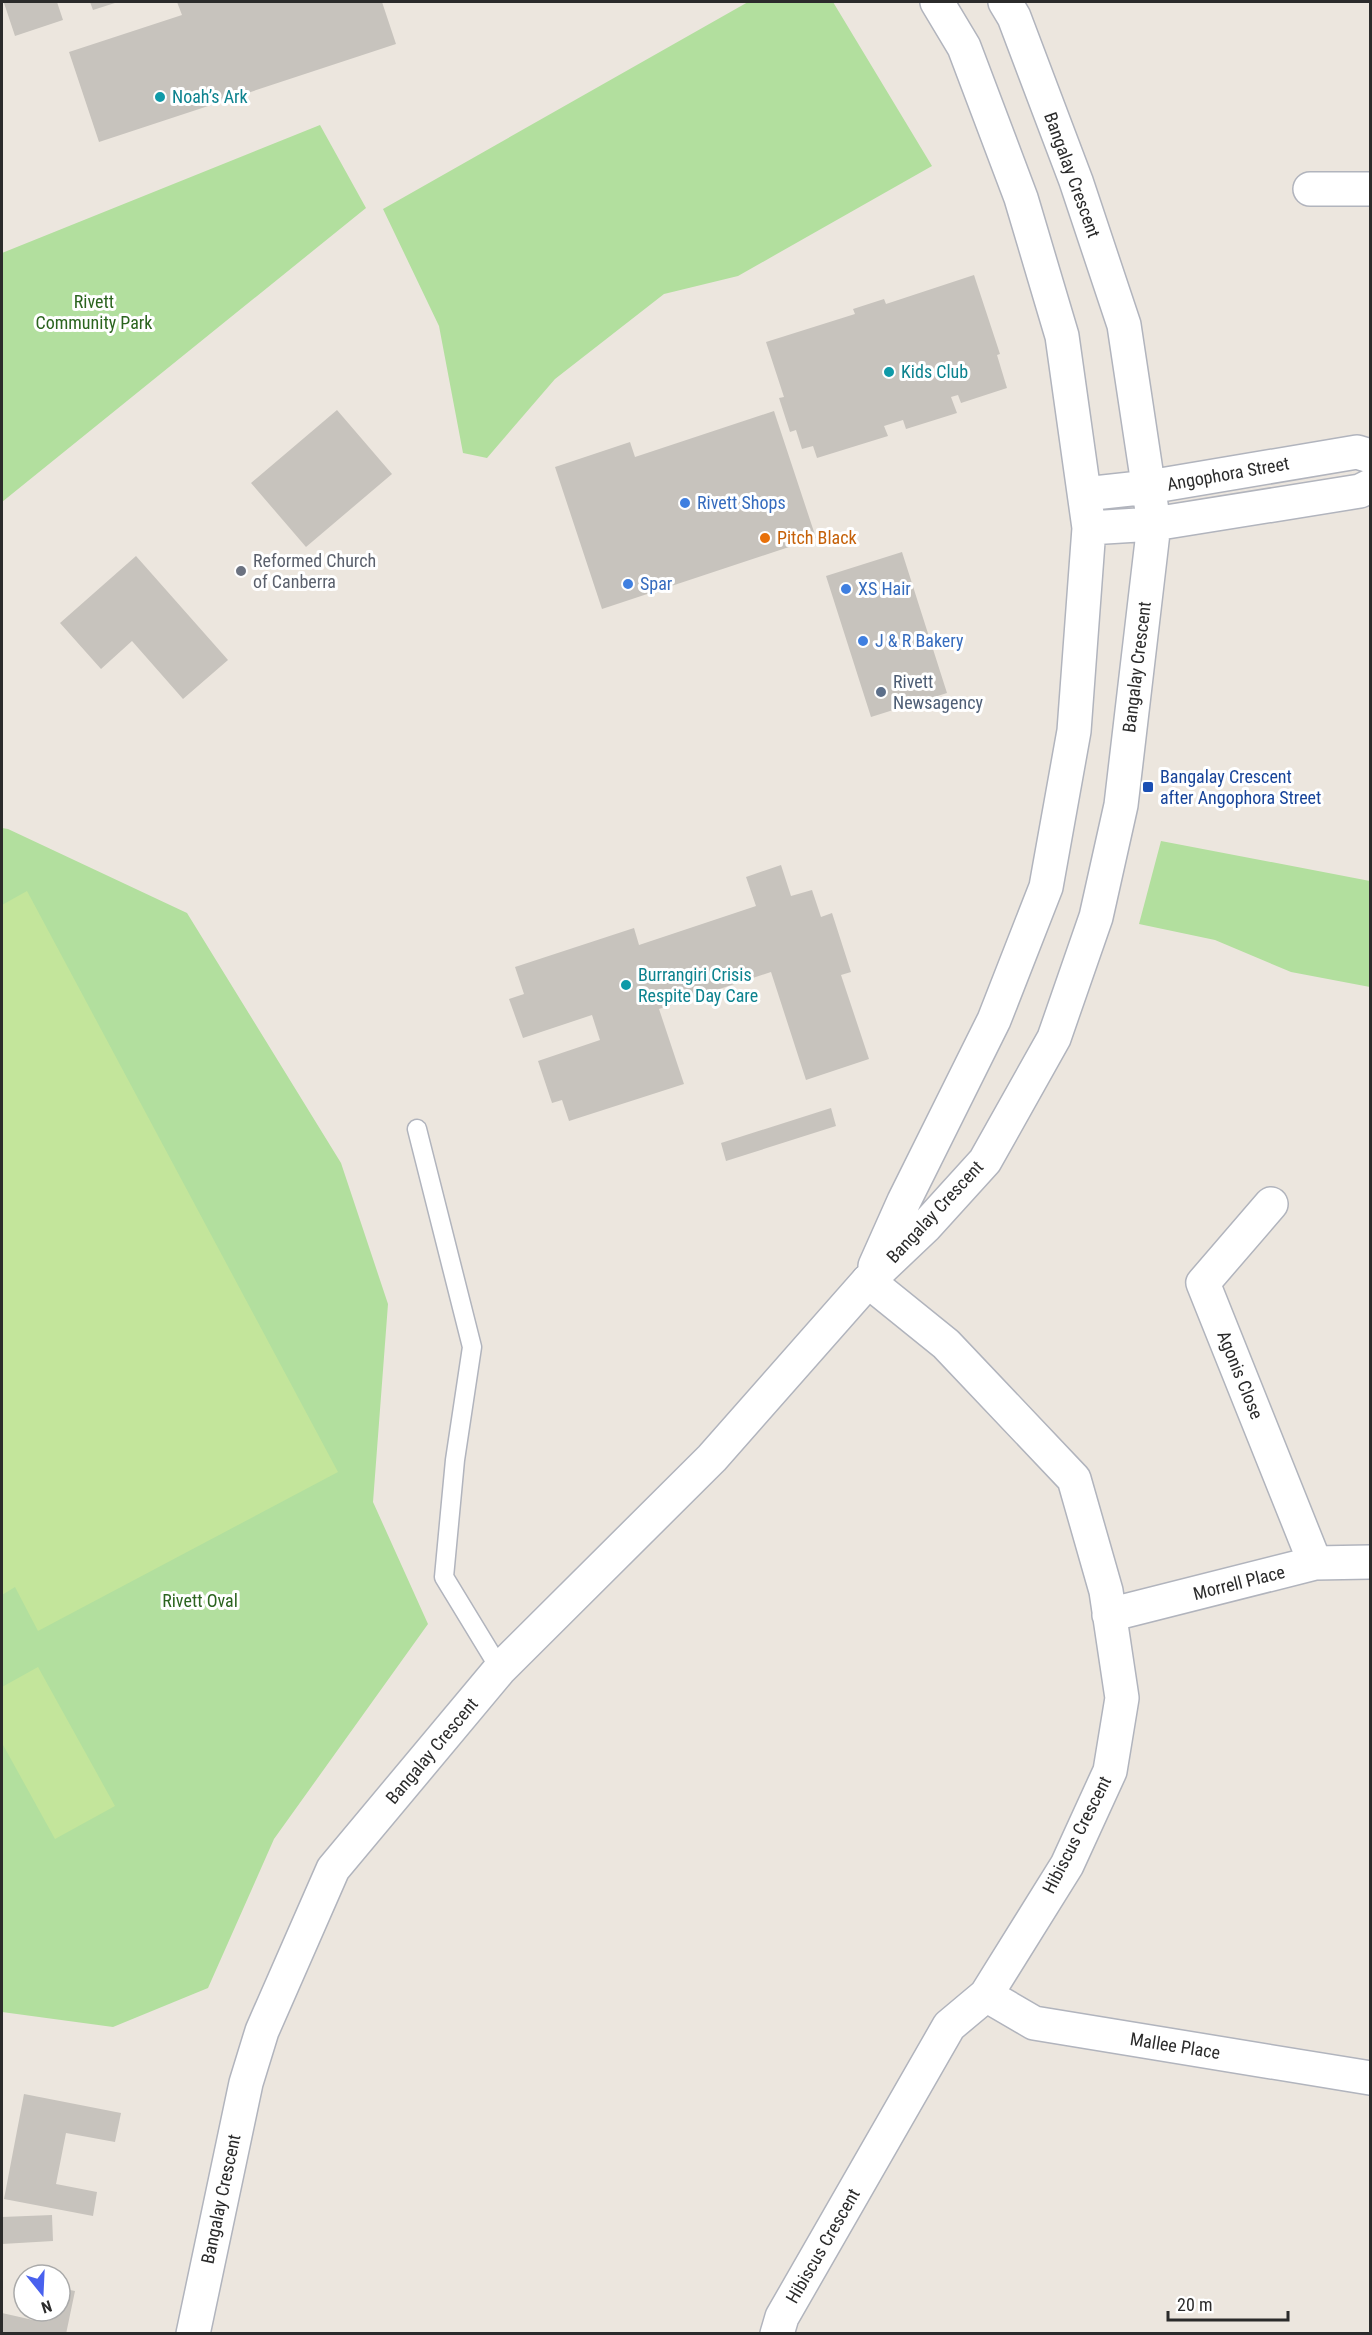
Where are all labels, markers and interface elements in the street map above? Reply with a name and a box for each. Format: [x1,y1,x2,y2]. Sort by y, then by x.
place label: Noah’s Ark [172,86,248,107]
marker: Noah’s Ark [153,90,167,104]
street label: Bangalay Crescent [1040,109,1105,240]
park label: Rivett Community Park [36,291,152,333]
place label: Kids Club [901,361,968,382]
marker: Kids Club [882,365,896,379]
street label: Angophora Street [1165,452,1291,495]
place label: Rivett Shops [697,492,786,513]
marker: Rivett Shops [678,496,692,510]
place label: Pitch Black [777,527,857,548]
marker: Pitch Black [758,531,772,545]
place label: Reformed Church of Canberra [253,550,376,592]
marker: Reformed Church of Canberra [234,564,248,578]
place label: Spar [640,573,673,594]
marker: Spar [621,577,635,591]
place label: XS Hair [858,578,911,599]
marker: XS Hair [839,582,853,596]
street label: Bangalay Crescent [1118,600,1155,734]
place label: J & R Bakery [875,630,964,651]
marker: J & R Bakery [856,634,870,648]
place label: Rivett Newsagency [893,671,983,713]
marker: Rivett Newsagency [874,685,888,699]
place label: Bangalay Crescent after Angophora Street [1160,766,1321,808]
marker: Bangalay Crescent after Angophora Street [1141,780,1155,794]
place label: Burrangiri Crisis Respite Day Care [638,964,758,1006]
marker: Burrangiri Crisis Respite Day Care [619,978,633,992]
street label: Bangalay Crescent [882,1156,987,1267]
street label: Agonis Close [1213,1328,1268,1422]
street label: Morrell Place [1191,1561,1287,1604]
park label: Rivett Oval [162,1590,238,1611]
street label: Bangalay Crescent [381,1693,482,1808]
street label: Hibiscus Crescent [1038,1773,1115,1897]
street label: Mallee Place [1129,2028,1222,2063]
street label: Bangalay Crescent [197,2132,244,2266]
street label: Hibiscus Crescent [781,2185,864,2307]
north arrow [12,2263,72,2323]
scale bar [1168,2284,1288,2322]
text: 20 m [1177,2294,1212,2315]
text: N [39,2296,54,2317]

